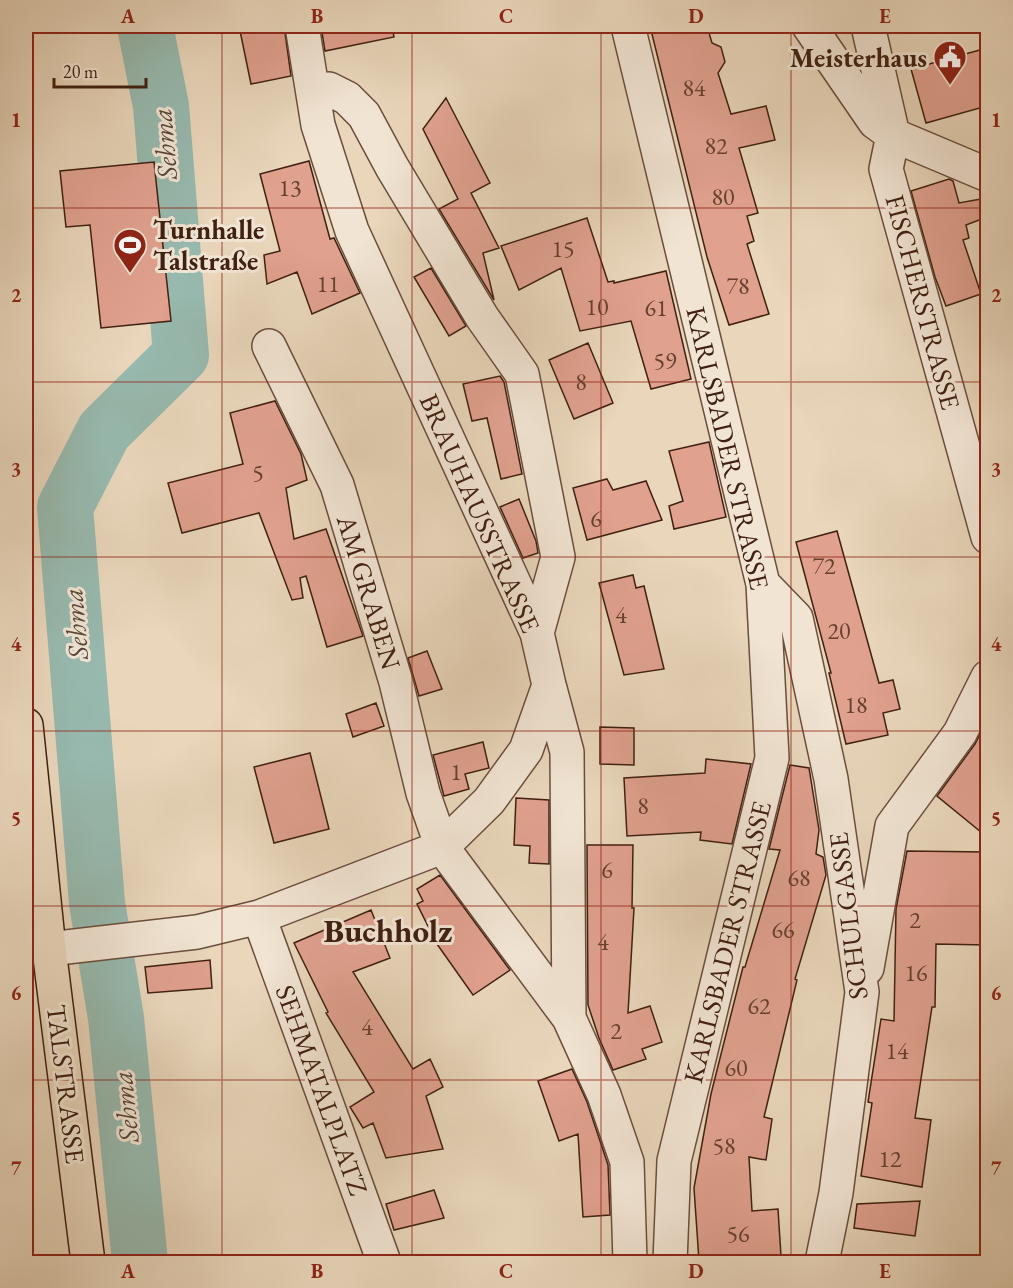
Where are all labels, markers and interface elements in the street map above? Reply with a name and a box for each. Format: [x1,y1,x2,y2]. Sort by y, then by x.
text: A [120,3,136,29]
text: B [311,3,323,29]
text: C [499,3,513,29]
text: D [688,3,704,29]
text: E [879,3,891,29]
public building icon: Meisterhaus [932,39,968,86]
place label: Meisterhaus [790,40,927,75]
scale bar [54,51,146,89]
text: 20 m [63,60,98,83]
house number: 84 [682,72,706,103]
text: 1 [11,107,21,133]
water label: Sehma [143,107,185,182]
text: 1 [991,107,1001,133]
house number: 82 [704,130,728,161]
house number: 13 [278,172,302,203]
house number: 80 [711,181,735,212]
street label: FISCHERSTRASSE [877,191,969,413]
place label: Turnhalle Talstraße [153,212,264,278]
sports icon: Turnhalle Talstraße [112,227,148,274]
house number: 15 [551,233,575,264]
house number: 11 [316,268,340,299]
house number: 78 [726,270,750,301]
text: 2 [11,282,22,308]
text: 2 [991,282,1002,308]
house number: 10 [585,291,609,322]
house number: 61 [644,292,668,323]
street label: KARLSBADER STRASSE [678,303,778,593]
house number: 59 [653,345,677,376]
house number: 8 [575,366,587,397]
street label: BRAUHAUSSTRASSE [412,388,548,638]
text: 3 [11,456,21,482]
text: 3 [991,456,1001,482]
house number: 5 [252,457,264,488]
house number: 6 [590,503,602,534]
street label: AM GRABEN [329,510,409,674]
house number: 72 [812,550,836,581]
water label: Sehma [54,587,96,662]
house number: 4 [615,599,627,630]
house number: 20 [827,615,851,646]
text: 4 [11,631,22,657]
text: 4 [991,631,1002,657]
house number: 18 [844,689,868,720]
house number: 1 [450,756,462,787]
house number: 8 [637,790,649,821]
street label: KARLSBADER STRASSE [675,797,779,1087]
text: 5 [11,805,21,831]
text: 5 [991,805,1001,831]
street label: SCHULGASSE [820,830,876,1002]
house number: 6 [601,854,613,885]
house number: 68 [787,862,811,893]
house number: 2 [909,904,921,935]
district label: Buchholz [324,909,452,952]
house number: 66 [771,914,795,945]
house number: 4 [597,926,609,957]
house number: 16 [904,957,928,988]
text: 6 [11,980,22,1006]
street label: SEHMATALPLATZ [268,980,376,1200]
text: 6 [991,980,1002,1006]
house number: 62 [747,990,771,1021]
street label: TALSTRASSE [39,1002,93,1166]
house number: 4 [361,1011,373,1042]
house number: 2 [610,1015,622,1046]
house number: 14 [885,1035,909,1066]
house number: 60 [724,1052,748,1083]
water label: Sehma [103,1070,147,1145]
house number: 58 [712,1130,736,1161]
house number: 12 [878,1143,902,1174]
text: 7 [11,1155,22,1181]
text: 7 [991,1155,1002,1181]
house number: 56 [726,1218,750,1249]
text: A [120,1258,136,1284]
text: B [311,1258,323,1284]
text: C [499,1258,513,1284]
text: D [688,1258,704,1284]
text: E [879,1258,891,1284]

